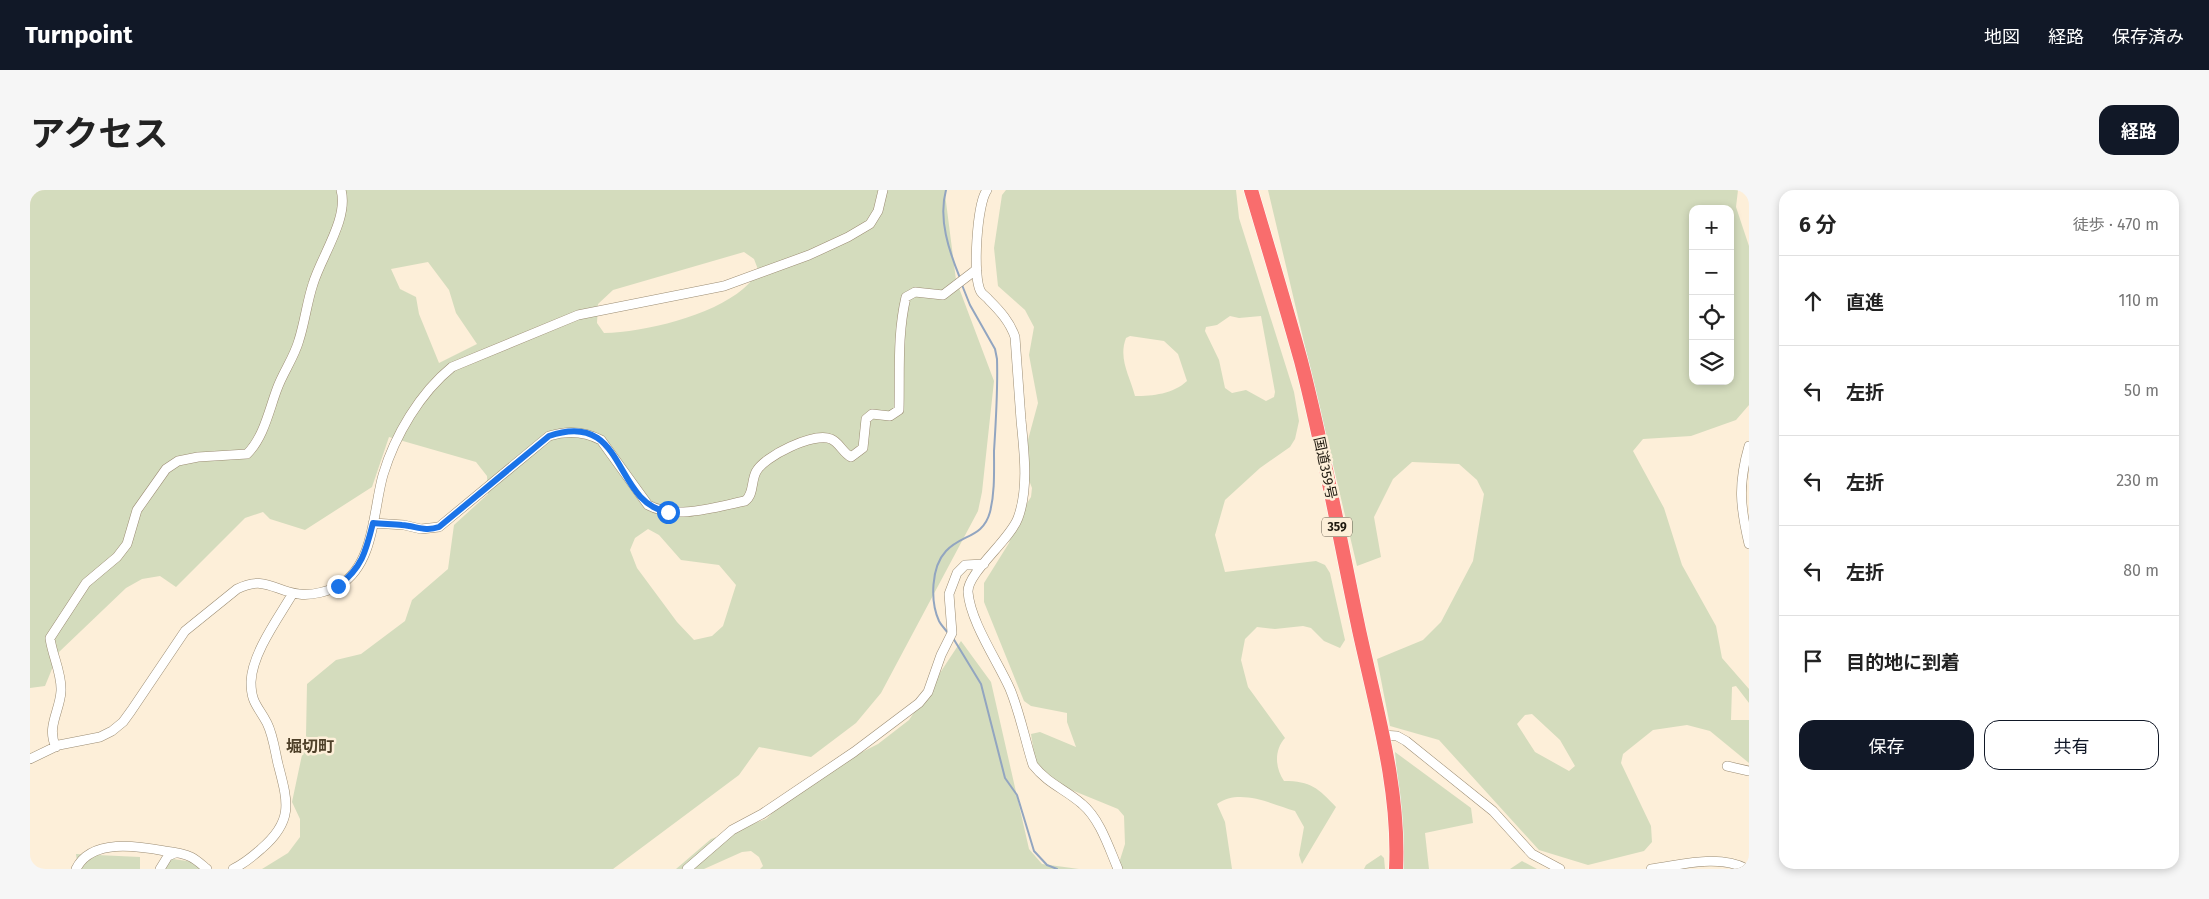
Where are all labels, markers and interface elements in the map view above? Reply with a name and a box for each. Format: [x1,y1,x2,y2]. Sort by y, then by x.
text: Turnpoint [25,21,132,49]
text: 地図 [1984,26,2020,48]
text: 経路 [2048,26,2084,48]
text: 保存済み [2112,26,2184,48]
button: 経路 [2099,105,2179,155]
text: アクセス [30,113,168,155]
map controls [1689,205,1734,385]
button: + [1689,205,1734,250]
text: 6 分 [1799,212,1837,238]
text: 徒歩 · 470 m [2073,215,2159,234]
button: − [1689,250,1734,295]
icon: ahead [1799,287,1827,315]
text: 直進 [1846,291,1884,314]
text: 110 m [2118,291,2159,310]
button: locate [1689,295,1734,340]
button: layers [1689,340,1734,385]
icon: left [1799,377,1827,405]
text: 左折 [1846,381,1884,404]
text: 50 m [2124,381,2159,400]
street label: 国道359号 [1310,435,1340,501]
icon: left [1799,467,1827,495]
text: 左折 [1846,471,1884,494]
text: 230 m [2116,471,2159,490]
route start [657,501,680,524]
road number: 359 [1322,518,1352,537]
icon: left [1799,557,1827,585]
text: 左折 [1846,561,1884,584]
text: 80 m [2123,561,2159,580]
route end [327,575,350,598]
icon: arrive [1799,647,1827,675]
text: 目的地に到着 [1846,651,1960,674]
button: 保存 [1799,720,1974,770]
button: 共有 [1984,720,2159,770]
district label: 堀切町 [286,737,334,756]

